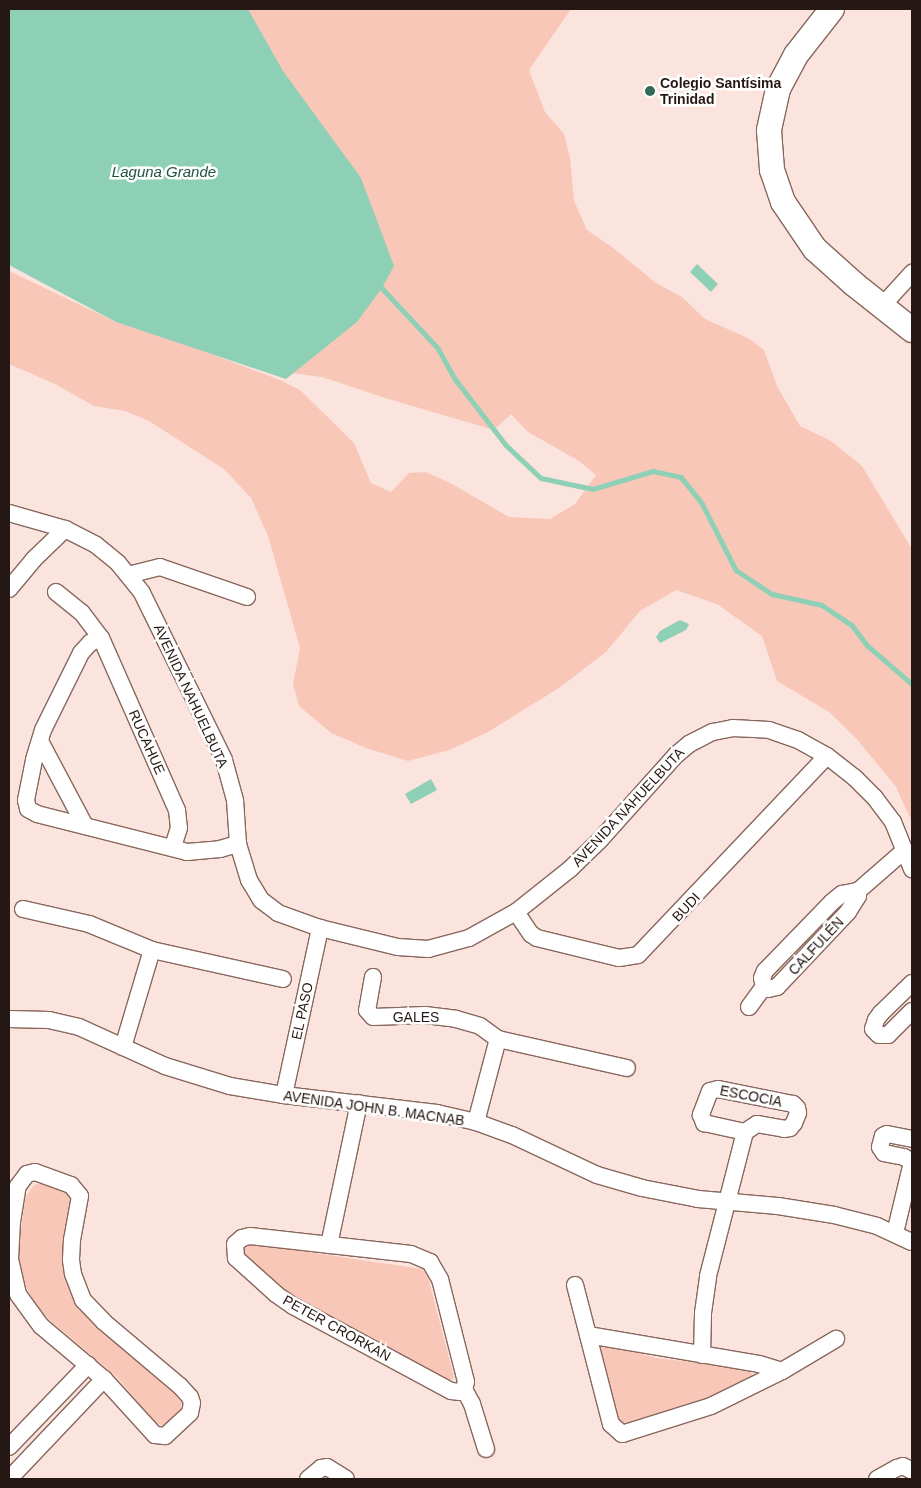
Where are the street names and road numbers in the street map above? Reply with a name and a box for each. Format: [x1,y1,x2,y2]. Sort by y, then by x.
street label: AVENIDA NAHUELBUTA [150,621,232,771]
street label: RUCAHUE [125,707,169,777]
street label: AVENIDA NAHUELBUTA [568,744,688,870]
street label: BUDI [668,889,704,925]
street label: CALFULÉN [785,914,847,978]
street label: EL PASO [288,980,316,1042]
street label: GALES [393,1009,439,1025]
street label: ESCOCIA [718,1082,784,1110]
street label: AVENIDA JOHN B. MACNAB [282,1087,466,1129]
street label: PETER CRORKAN [280,1291,394,1365]

